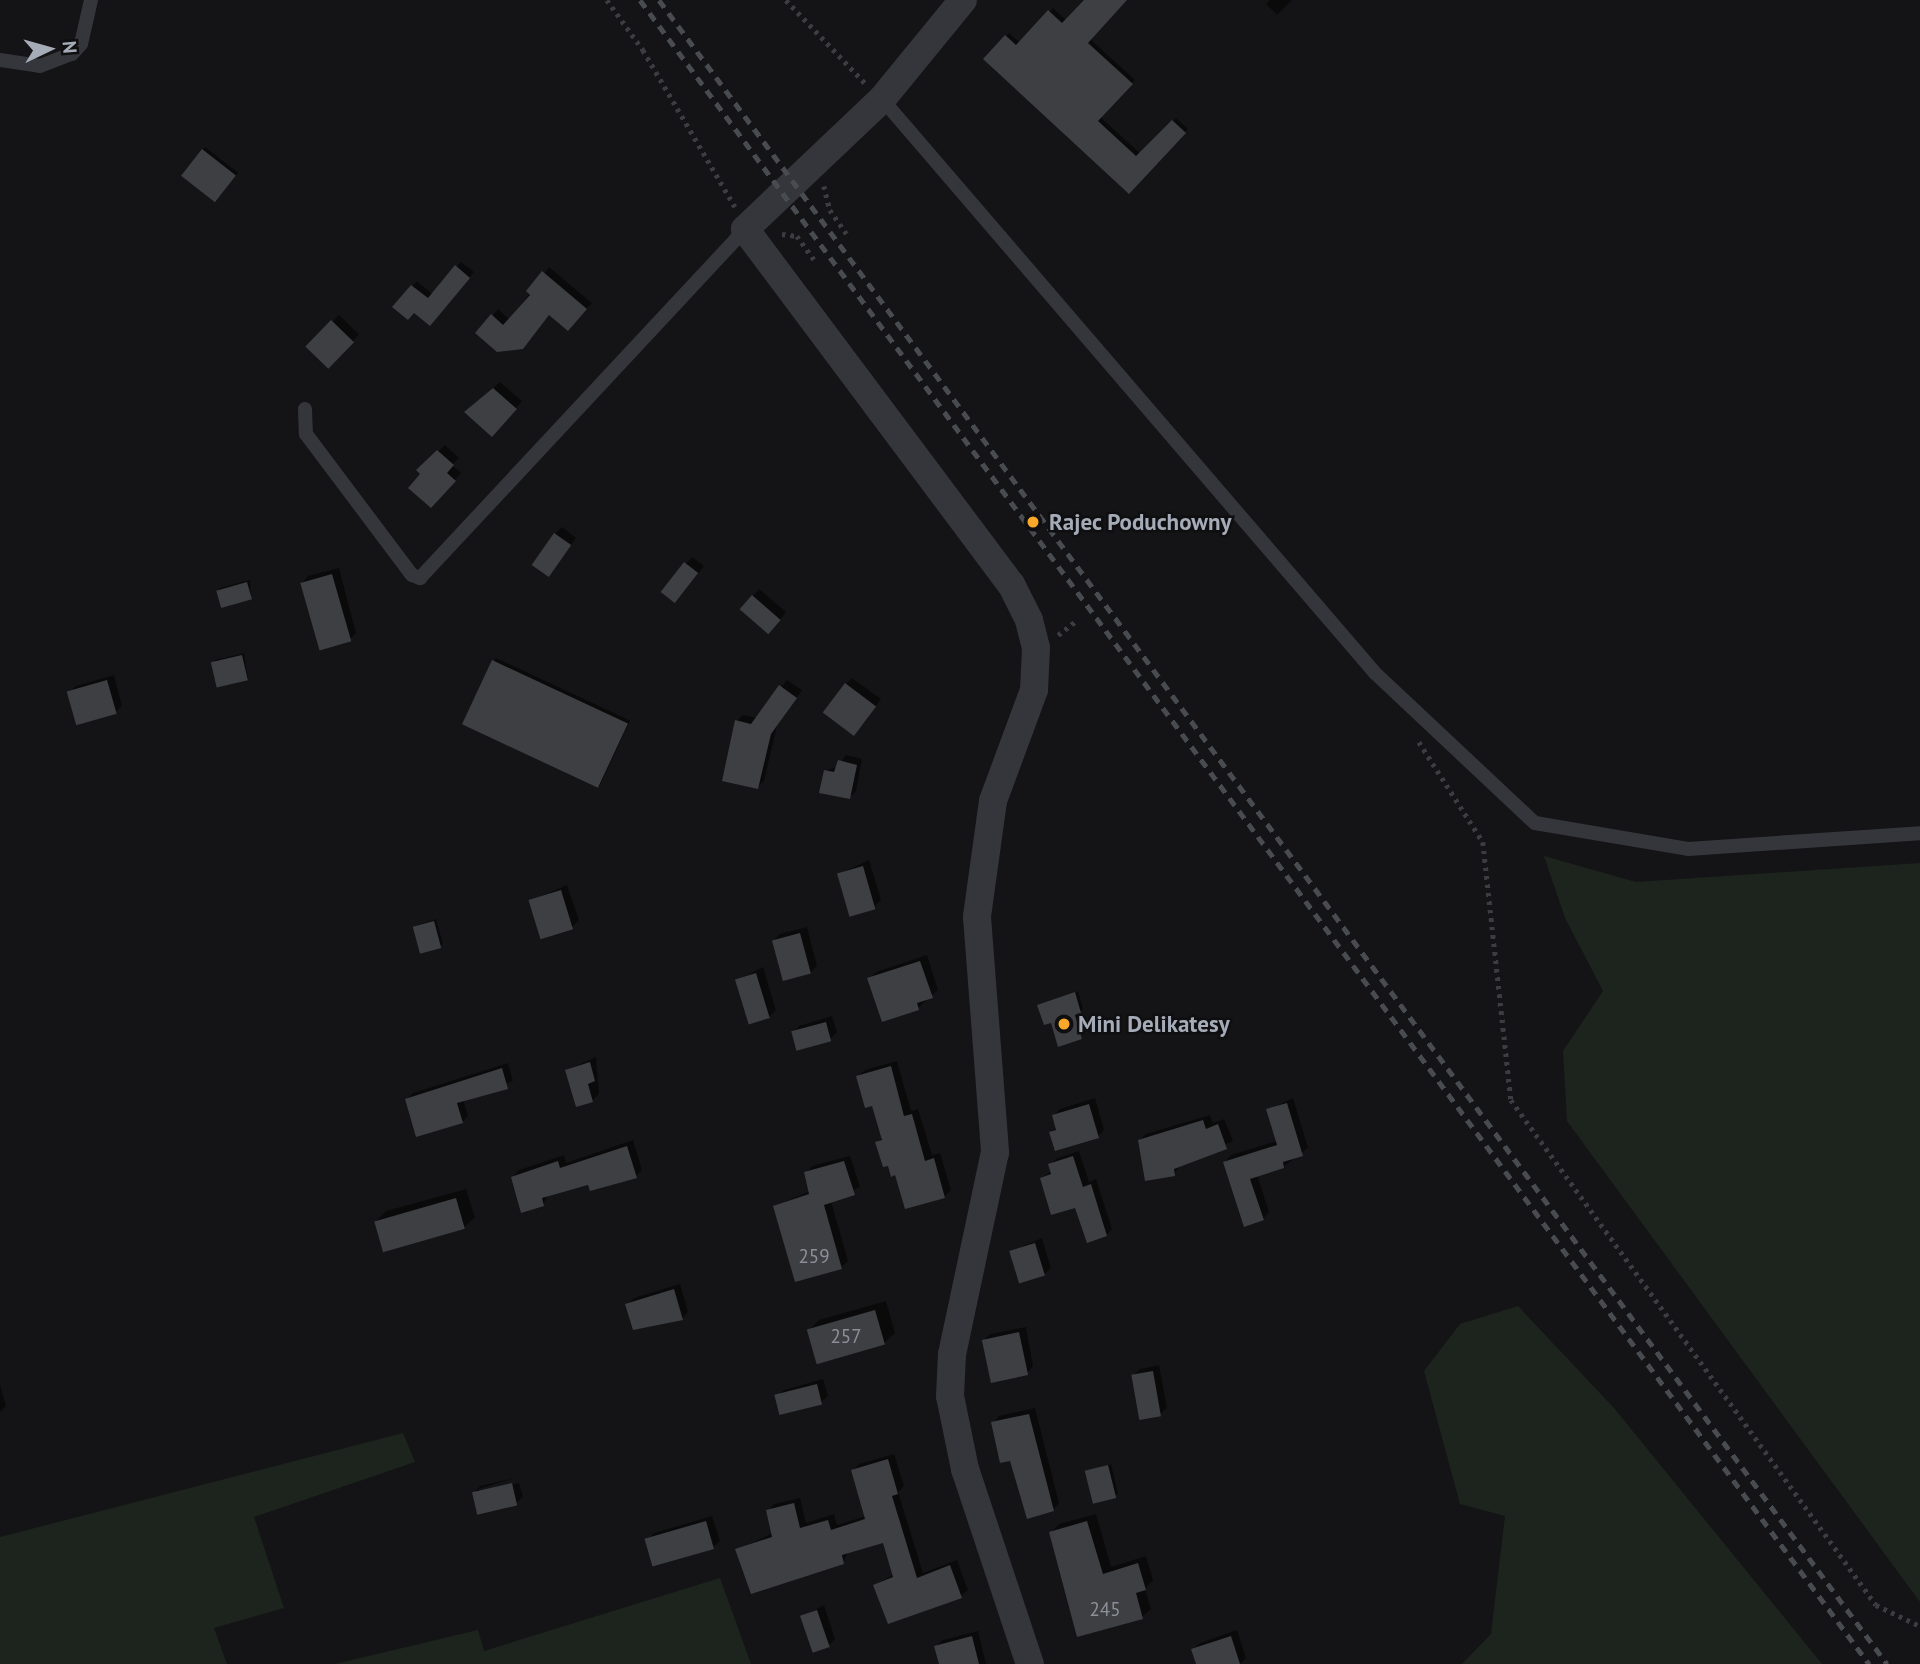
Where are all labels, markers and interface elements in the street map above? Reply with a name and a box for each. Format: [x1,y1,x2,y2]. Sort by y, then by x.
north arrow [14,14,84,84]
text: N [57,40,82,54]
place label: Rajec Poduchowny [1049,508,1232,536]
marker: Rajec Poduchowny [1023,512,1043,532]
place label: Mini Delikatesy [1078,1010,1230,1038]
marker: Mini Delikatesy [1056,1016,1072,1032]
house number: 259 [798,1246,830,1268]
house number: 257 [830,1326,862,1348]
house number: 245 [1089,1599,1121,1621]

